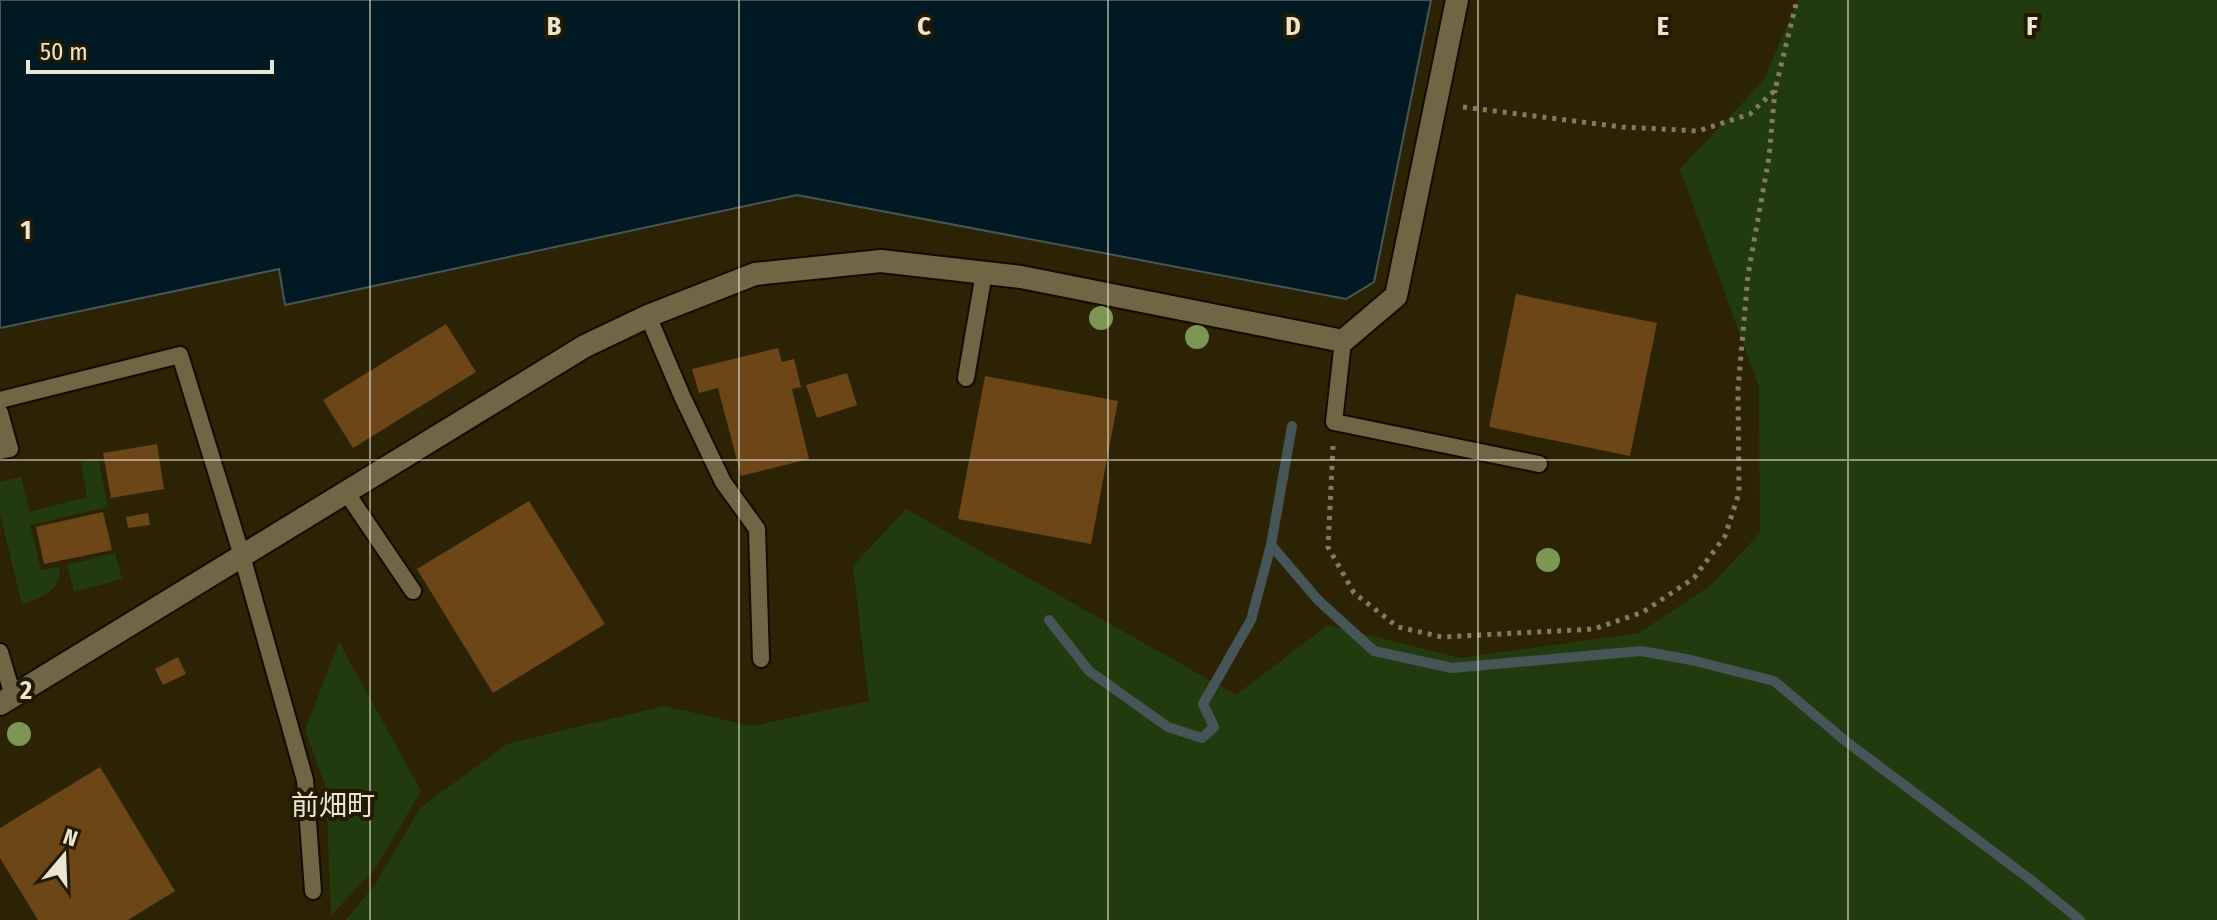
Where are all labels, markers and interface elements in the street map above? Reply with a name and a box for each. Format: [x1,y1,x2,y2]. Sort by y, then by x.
text: B [547,11,562,42]
text: C [917,11,931,42]
text: D [1285,11,1301,42]
text: E [1657,11,1669,42]
text: F [2026,11,2038,42]
scale bar [28,24,272,74]
text: 50 m [40,38,88,66]
text: 1 [21,215,32,246]
text: 2 [19,675,32,706]
district label: 前畑町 [291,789,375,822]
north arrow [24,816,104,896]
text: N [60,823,81,852]

